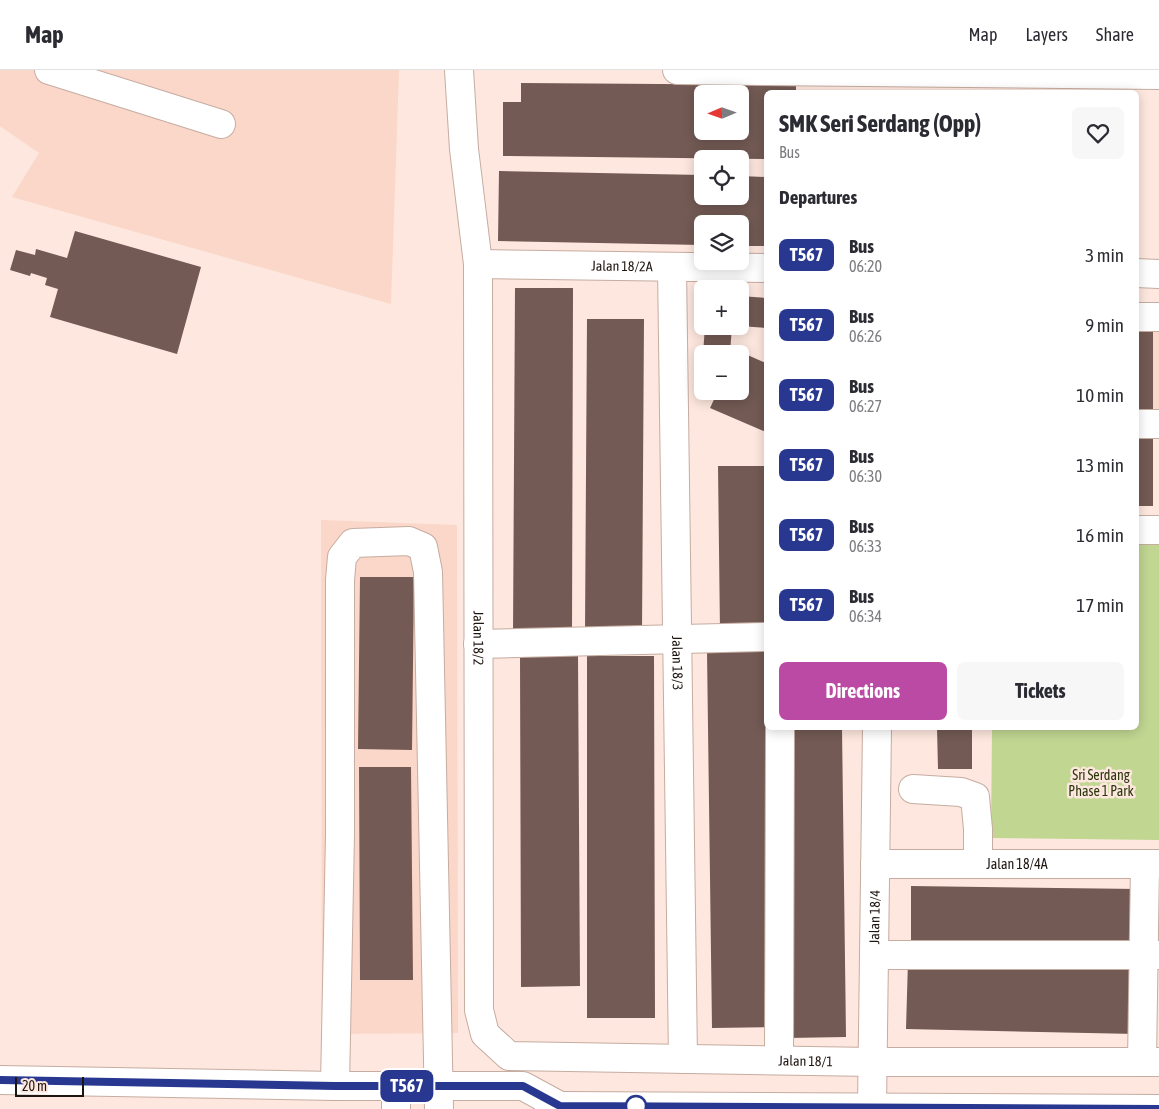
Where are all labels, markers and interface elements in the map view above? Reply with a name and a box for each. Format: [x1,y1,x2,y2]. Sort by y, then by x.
text: Map [25,21,64,48]
text: Map [968,24,997,45]
text: Layers [1025,24,1068,45]
text: Share [1096,24,1134,45]
north arrow [694,85,749,140]
map controls [694,85,749,400]
button: heart [1072,107,1124,159]
text: SMK Seri Serdang (Opp) [779,110,981,137]
text: Bus [779,143,800,161]
button: locate [694,150,749,205]
text: Departures [779,186,857,208]
button: layers [694,215,749,270]
text: Bus [849,235,874,257]
text: T567 [790,244,823,265]
text: 3 min [1085,244,1124,266]
text: 06:20 [849,257,882,275]
street label: Jalan 18/2A [591,258,653,274]
button: + [694,280,749,335]
text: Bus [849,305,874,327]
text: T567 [790,314,823,335]
text: 9 min [1085,314,1124,336]
text: 06:26 [849,327,882,345]
button: − [694,345,749,400]
text: Bus [849,375,874,397]
text: T567 [790,384,823,405]
text: 10 min [1076,384,1124,406]
text: 06:27 [849,397,882,415]
text: Bus [849,445,874,467]
text: T567 [790,454,823,475]
text: 13 min [1076,454,1124,476]
text: 06:30 [849,467,882,485]
text: Bus [849,515,874,537]
text: T567 [790,524,823,545]
text: 16 min [1076,524,1124,546]
text: 06:33 [849,537,882,555]
text: Bus [849,585,874,607]
text: T567 [790,594,823,615]
text: 17 min [1076,594,1124,616]
text: 06:34 [849,607,882,625]
street label: Jalan 18/2 [470,611,487,665]
street label: Jalan 18/3 [669,636,686,690]
button: Directions [779,662,947,720]
button: Tickets [957,662,1124,720]
park label: Sri Serdang Phase 1 Park [1068,767,1134,799]
street label: Jalan 18/4A [986,856,1048,872]
street label: Jalan 18/4 [866,889,883,944]
street label: Jalan 18/1 [778,1052,833,1069]
line badge: T567 [372,1070,442,1102]
scale bar [15,1074,84,1097]
text: T567 [390,1075,424,1096]
text: 20 m [22,1078,47,1094]
unlabelled marker [625,1095,647,1109]

